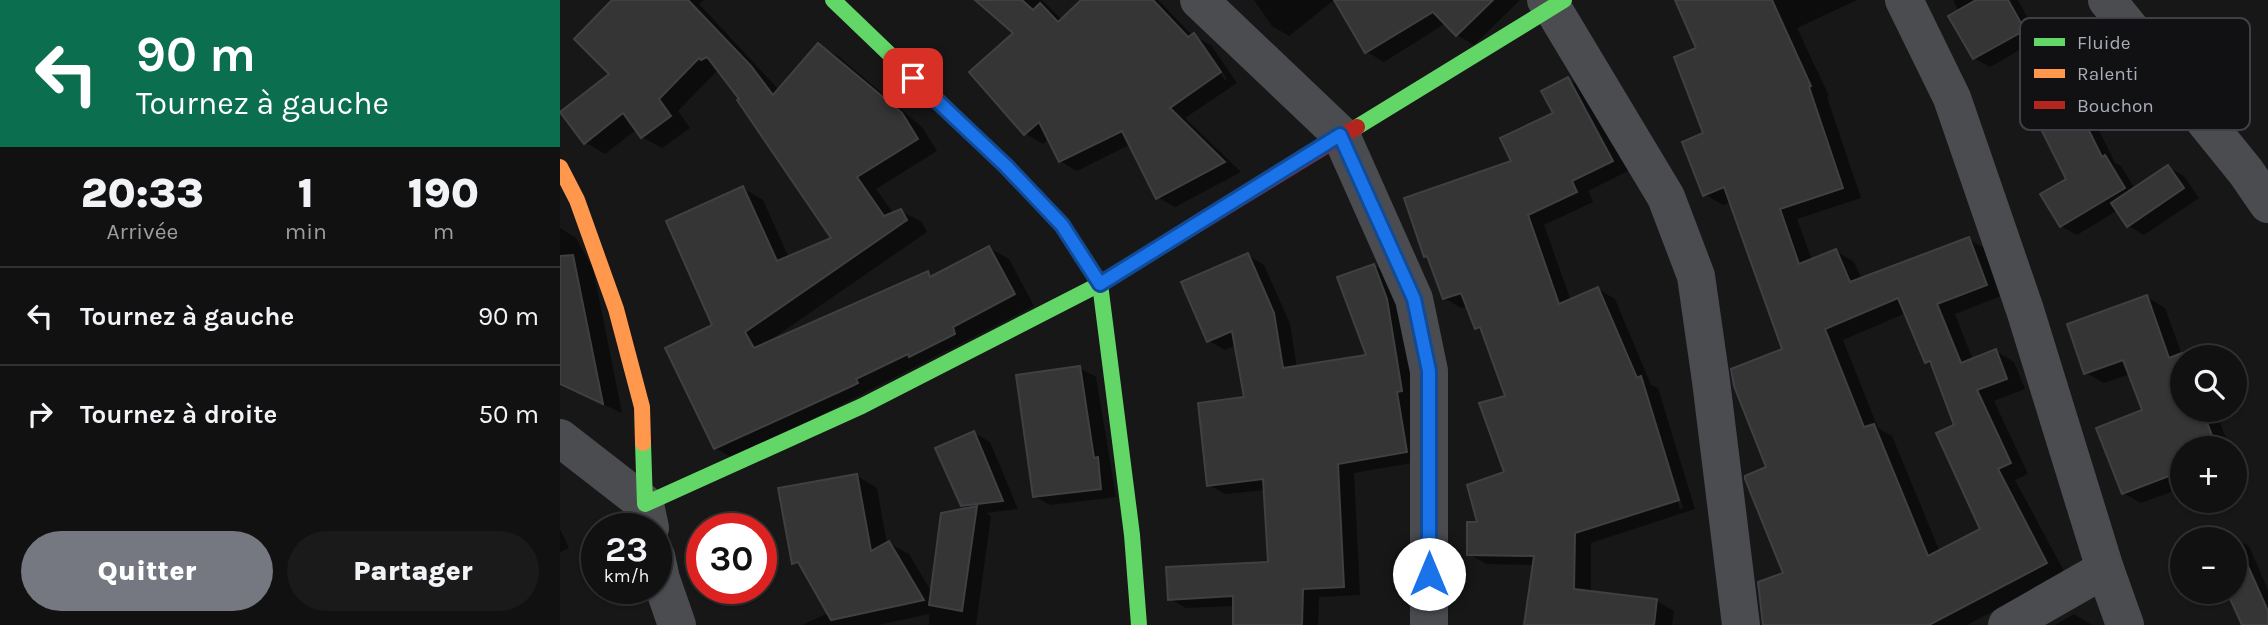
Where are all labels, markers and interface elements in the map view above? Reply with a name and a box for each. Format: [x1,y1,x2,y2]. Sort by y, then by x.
legend [2020,18,2250,130]
text: 90 m [136,26,256,83]
icon: left [21,28,112,119]
text: Fluide [2077,32,2130,54]
pin [883,48,943,108]
icon: arrive [894,59,932,97]
text: Ralenti [2077,63,2138,85]
text: Tournez à gauche [136,85,389,122]
text: Bouchon [2077,95,2154,117]
text: 20:33 [81,168,204,218]
text: 1 [298,168,314,218]
text: 190 [408,168,479,218]
text: Arrivée [106,218,178,245]
text: min [285,218,327,245]
text: m [433,218,454,245]
icon: left [21,297,59,335]
text: Tournez à gauche [80,301,294,332]
text: 90 m [478,301,539,332]
map controls [2170,345,2247,604]
button: search [2170,345,2247,422]
icon: right [21,395,59,433]
text: Tournez à droite [80,399,277,430]
text: 50 m [478,399,539,430]
button: + [2170,436,2247,513]
speed limit sign: 30 [686,513,777,604]
button: − [2170,527,2247,604]
text: 23 [605,529,648,570]
button: Quitter [21,531,273,611]
button: Partager [287,531,539,611]
position arrow [1392,537,1466,611]
text: km/h [604,565,649,587]

